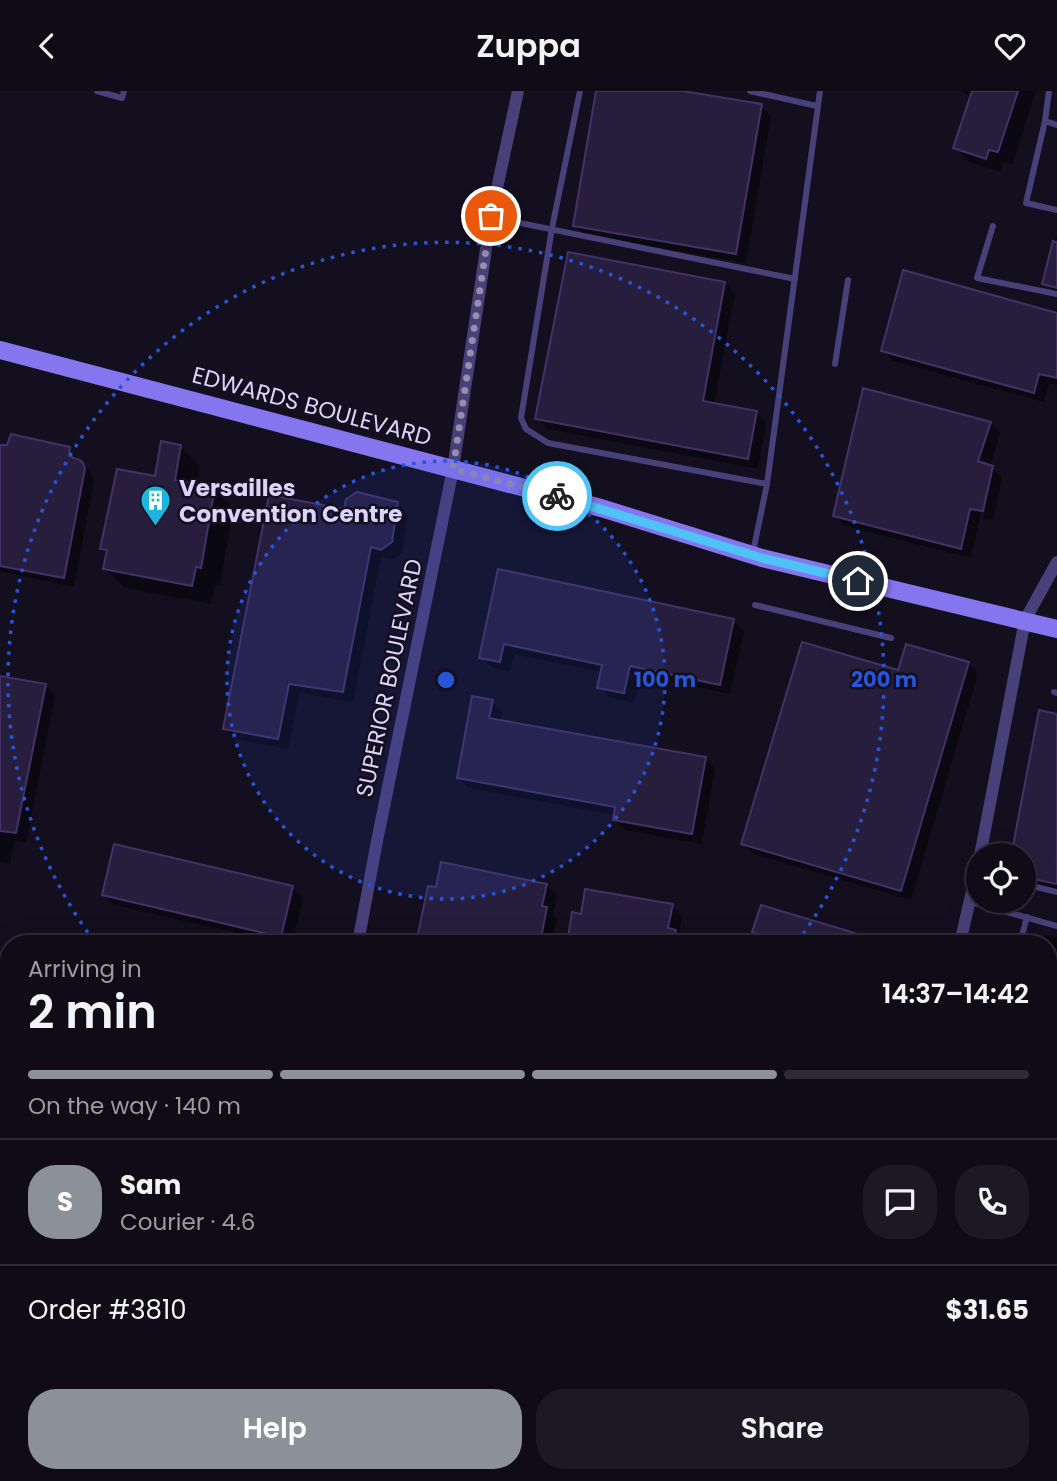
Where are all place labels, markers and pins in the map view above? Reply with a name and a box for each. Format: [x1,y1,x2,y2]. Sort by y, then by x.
pin [461,186,521,246]
place label: Versailles Convention Centre [179,472,402,530]
building icon: Versailles Convention Centre [139,484,173,528]
pin [828,551,888,611]
centre of rings [434,668,458,692]

